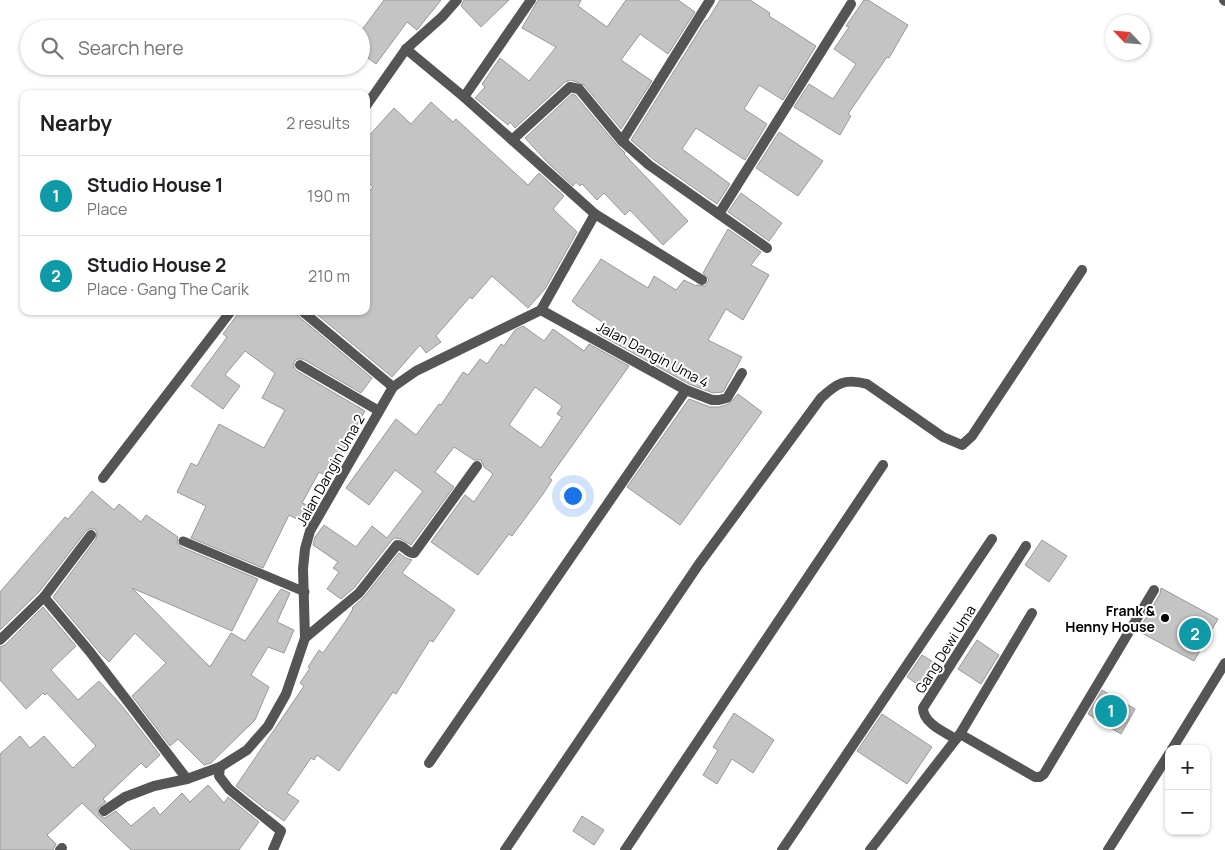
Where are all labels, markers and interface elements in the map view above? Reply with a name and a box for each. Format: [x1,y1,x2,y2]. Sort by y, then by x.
north arrow [1105,15,1150,60]
search box [20,20,370,75]
icon: search [38,34,66,62]
text: Search here [78,35,184,61]
text: Nearby [40,109,112,137]
text: 2 results [286,112,350,134]
text: Studio House 1 [87,172,223,198]
text: 1 [52,185,60,207]
text: 190 m [307,185,350,207]
text: Place [87,198,127,220]
text: Studio House 2 [87,252,226,278]
text: 2 [51,265,61,287]
text: 210 m [308,265,350,287]
text: Place · Gang The Carik [87,278,249,300]
street label: Jalan Dangin Uma 4 [593,316,713,392]
street label: Jalan Dangin Uma 2 [291,411,369,529]
your location [560,483,586,509]
street label: Gang Dewi Uma [910,601,980,697]
place label: Frank & Henny House [1065,601,1156,636]
marker: Frank & Henny House [1159,612,1171,624]
pin: 2 [1179,615,1211,653]
pin: 1 [1095,692,1127,730]
map controls [1165,745,1210,835]
button: + [1165,745,1210,790]
button: − [1165,790,1210,835]

